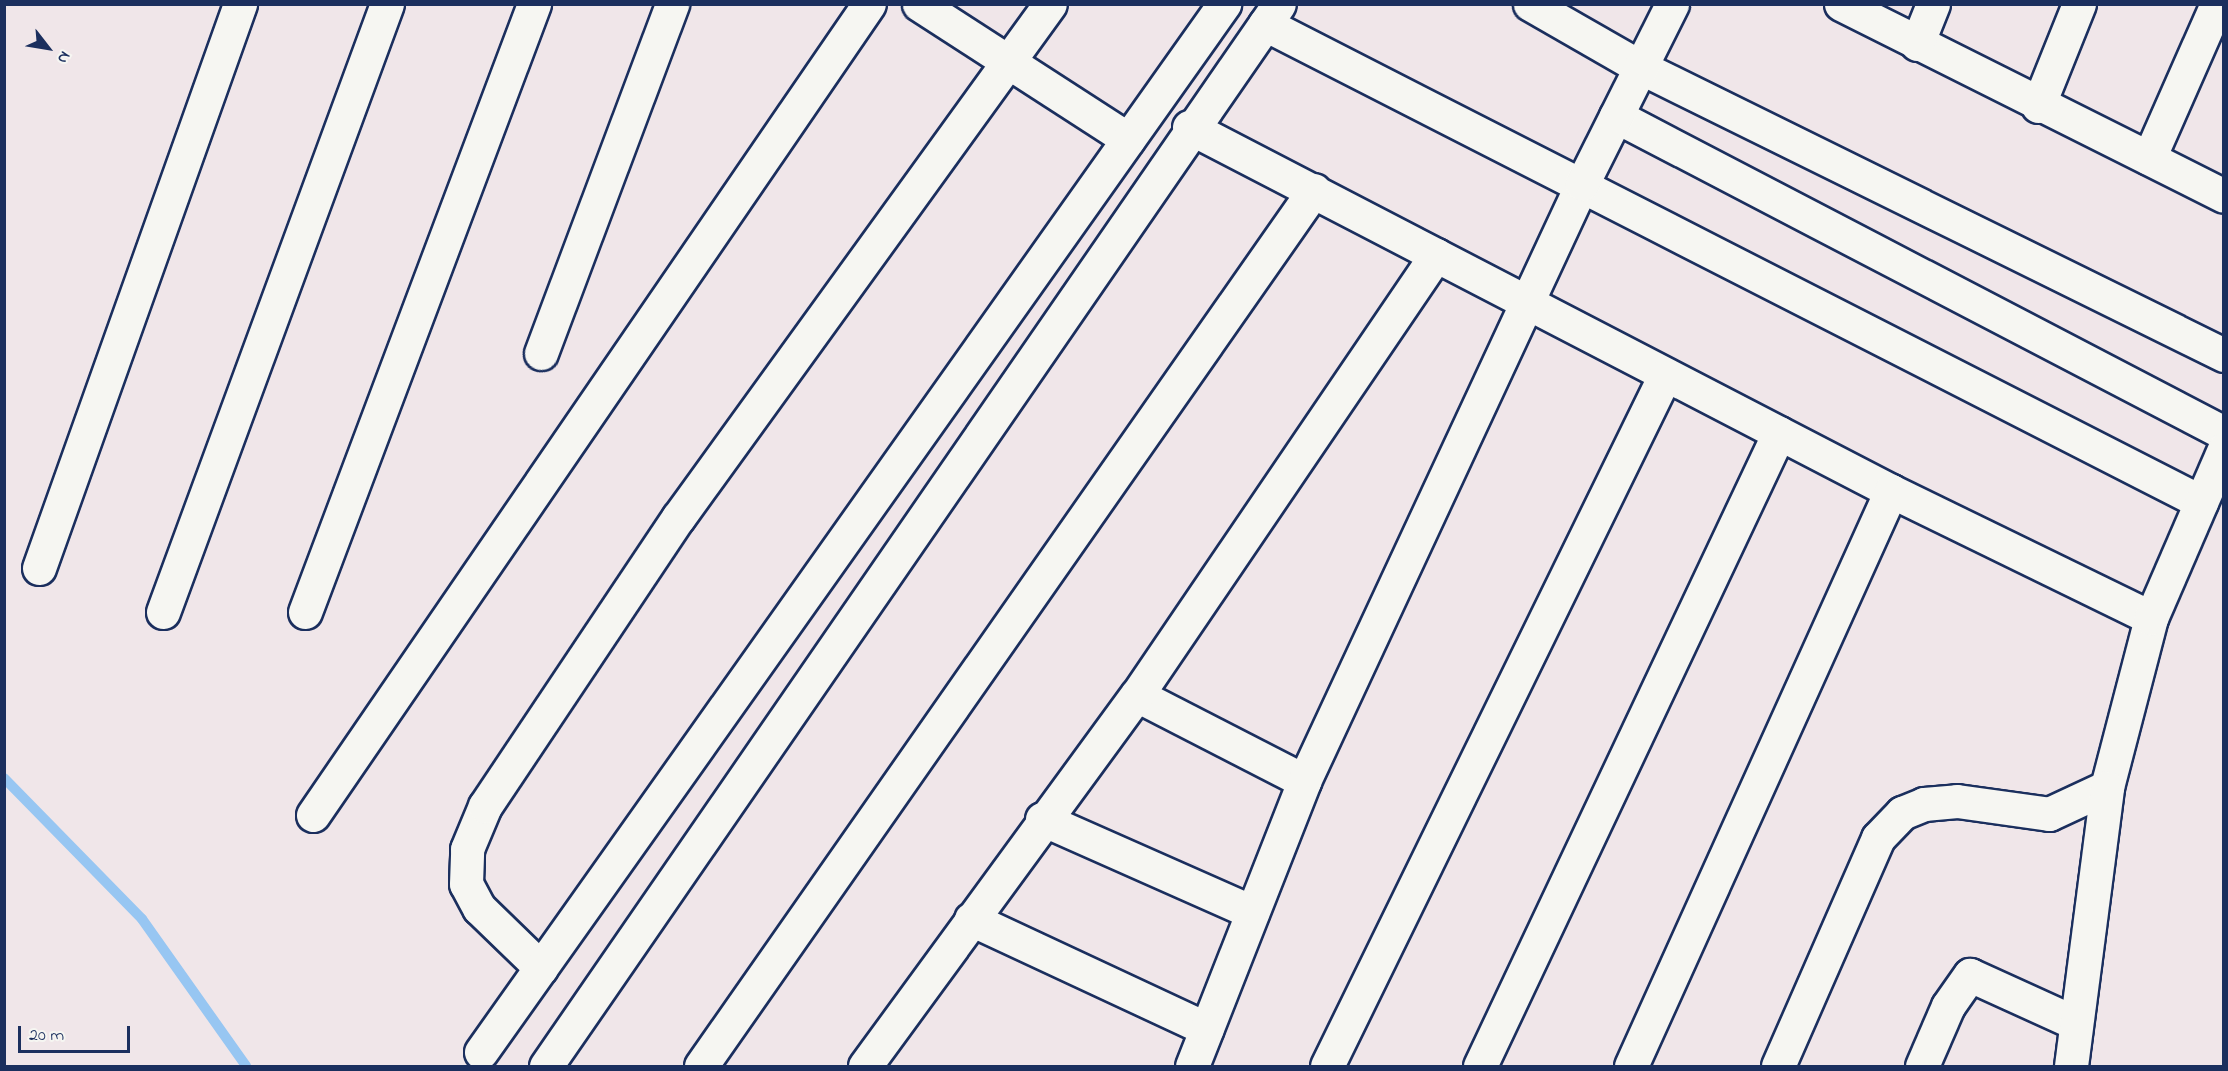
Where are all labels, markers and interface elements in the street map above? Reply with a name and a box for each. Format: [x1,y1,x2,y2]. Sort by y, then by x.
north arrow [18,18,78,78]
text: N [50,46,76,68]
scale bar [21,1014,134,1052]
text: 20 m [29,1023,64,1049]

